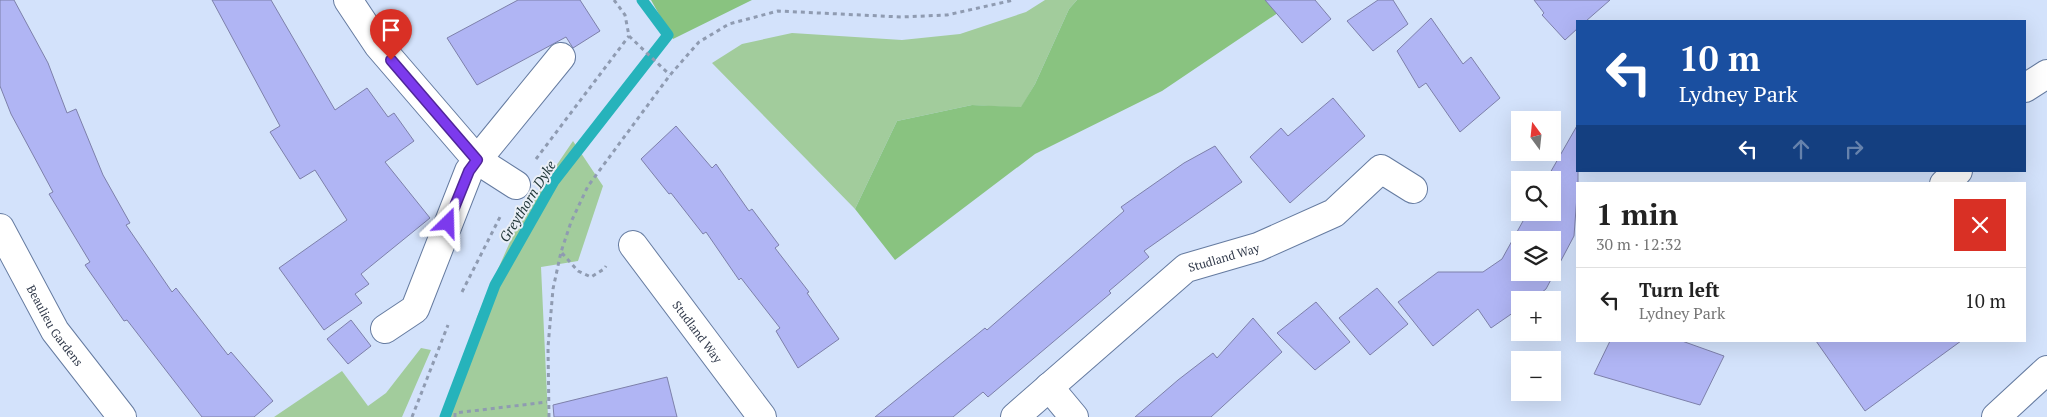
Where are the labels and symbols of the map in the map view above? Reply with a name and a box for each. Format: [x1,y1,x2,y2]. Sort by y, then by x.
pin [370,9,412,60]
north arrow [1511,111,1561,161]
water label: Greythorn Dyke [494,156,560,245]
position arrow [421,196,473,248]
street label: Studland Way [1186,239,1262,275]
street label: Beaulieu Gardens [24,282,87,369]
street label: Studland Way [670,298,726,366]

